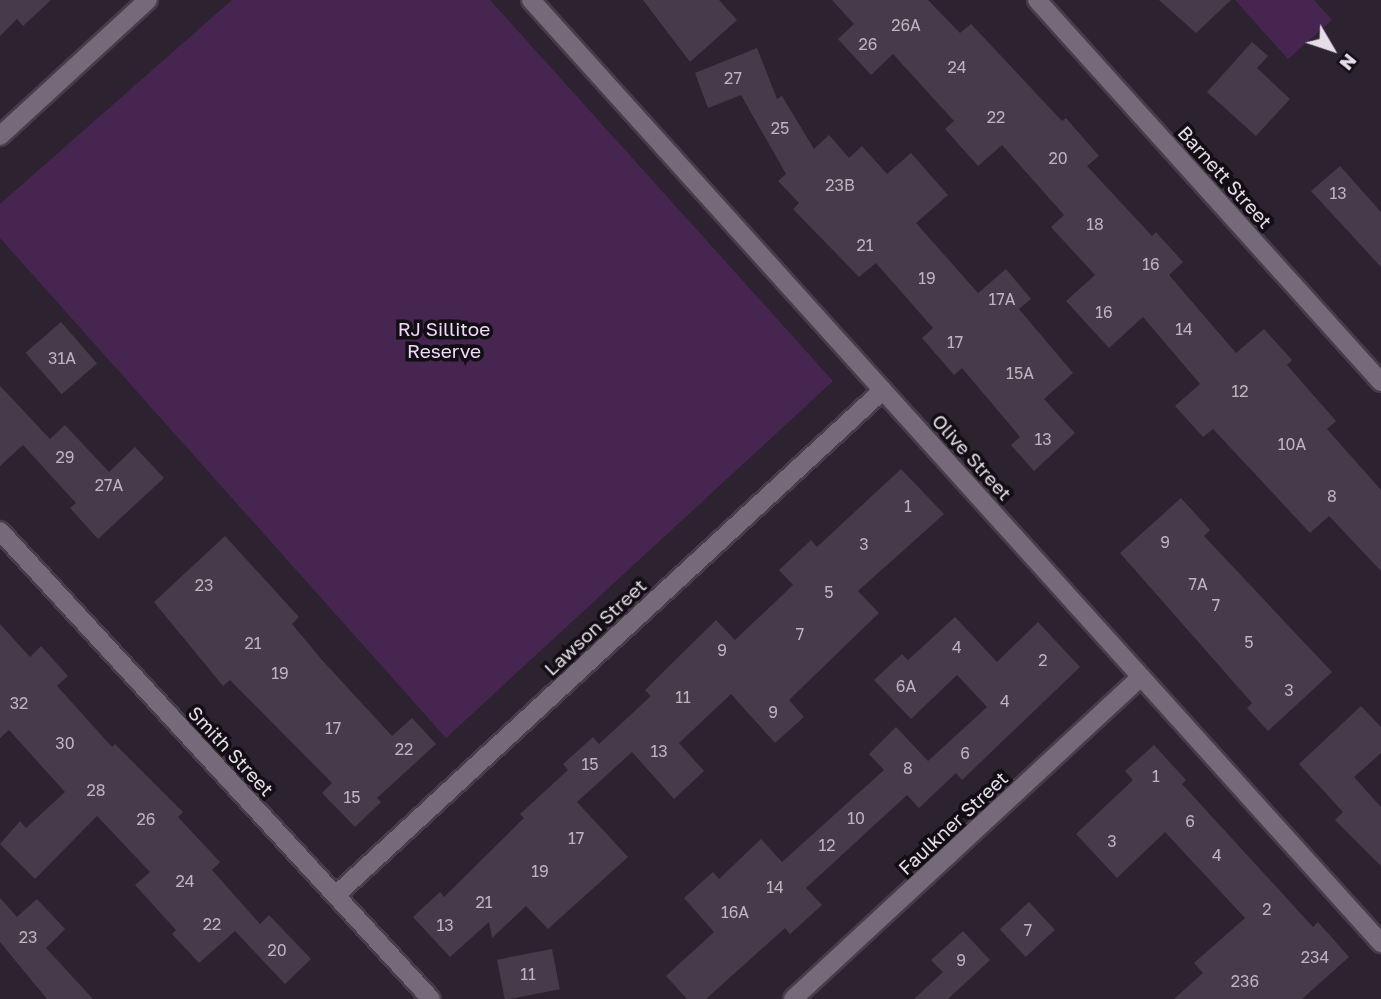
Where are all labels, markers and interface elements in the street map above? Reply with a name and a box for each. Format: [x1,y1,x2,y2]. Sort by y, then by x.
north arrow [1297,14,1367,84]
house number: 26A [891,15,921,35]
house number: 26 [859,34,877,54]
text: N [1335,50,1362,75]
house number: 24 [947,57,967,77]
house number: 27 [724,68,742,88]
house number: 22 [987,107,1005,127]
house number: 25 [771,118,789,138]
street label: Barnett Street [1173,121,1277,233]
house number: 20 [1048,148,1068,168]
house number: 23B [825,175,855,195]
house number: 13 [1329,183,1347,203]
house number: 18 [1086,214,1104,234]
house number: 21 [856,235,874,255]
house number: 16 [1142,254,1160,274]
house number: 19 [918,268,936,288]
house number: 17A [989,289,1015,309]
house number: 16 [1095,302,1113,322]
park label: RJ Sillitoe Reserve [398,318,490,362]
house number: 14 [1175,319,1193,339]
house number: 17 [947,332,963,352]
house number: 31A [48,348,76,368]
house number: 15A [1006,363,1034,383]
house number: 12 [1231,381,1249,401]
street label: Olive Street [928,409,1016,505]
house number: 13 [1034,429,1052,449]
house number: 10A [1278,434,1306,454]
house number: 29 [56,447,74,467]
house number: 27A [95,475,123,495]
house number: 8 [1327,486,1337,506]
house number: 1 [904,496,912,516]
house number: 9 [1160,532,1170,552]
house number: 3 [859,534,869,554]
street label: Lawson Street [539,574,651,680]
house number: 7A [1188,574,1208,594]
house number: 23 [195,575,213,595]
house number: 5 [824,582,834,602]
house number: 7 [1212,595,1220,615]
house number: 7 [796,624,804,644]
house number: 5 [1244,632,1254,652]
house number: 21 [244,633,262,653]
house number: 4 [952,637,962,657]
house number: 9 [717,640,727,660]
house number: 2 [1038,650,1048,670]
house number: 19 [271,663,289,683]
house number: 6A [896,676,916,696]
house number: 3 [1284,680,1294,700]
house number: 11 [675,687,691,707]
house number: 4 [1000,691,1010,711]
house number: 32 [10,693,28,713]
street label: Smith Street [184,701,278,801]
house number: 9 [768,702,778,722]
house number: 17 [325,718,341,738]
house number: 30 [55,733,75,753]
house number: 22 [395,739,413,759]
house number: 13 [650,741,668,761]
house number: 6 [960,743,970,763]
house number: 15 [581,754,599,774]
house number: 8 [903,758,913,778]
house number: 1 [1152,766,1160,786]
street label: Faulkner Street [894,767,1012,879]
house number: 28 [86,780,106,800]
house number: 15 [343,787,361,807]
house number: 10 [847,808,865,828]
house number: 26 [137,809,155,829]
house number: 6 [1185,811,1195,831]
house number: 17 [568,828,584,848]
house number: 3 [1107,831,1117,851]
house number: 12 [818,835,836,855]
house number: 4 [1212,845,1222,865]
house number: 19 [531,861,549,881]
house number: 24 [175,871,195,891]
house number: 14 [766,877,784,897]
house number: 21 [475,892,493,912]
house number: 2 [1262,899,1272,919]
house number: 16A [721,902,749,922]
house number: 22 [203,914,221,934]
house number: 13 [436,915,454,935]
house number: 7 [1024,920,1032,940]
house number: 23 [19,927,37,947]
house number: 20 [267,940,287,960]
house number: 234 [1301,947,1329,967]
house number: 9 [956,950,966,970]
house number: 11 [520,964,536,984]
house number: 236 [1231,971,1259,991]

